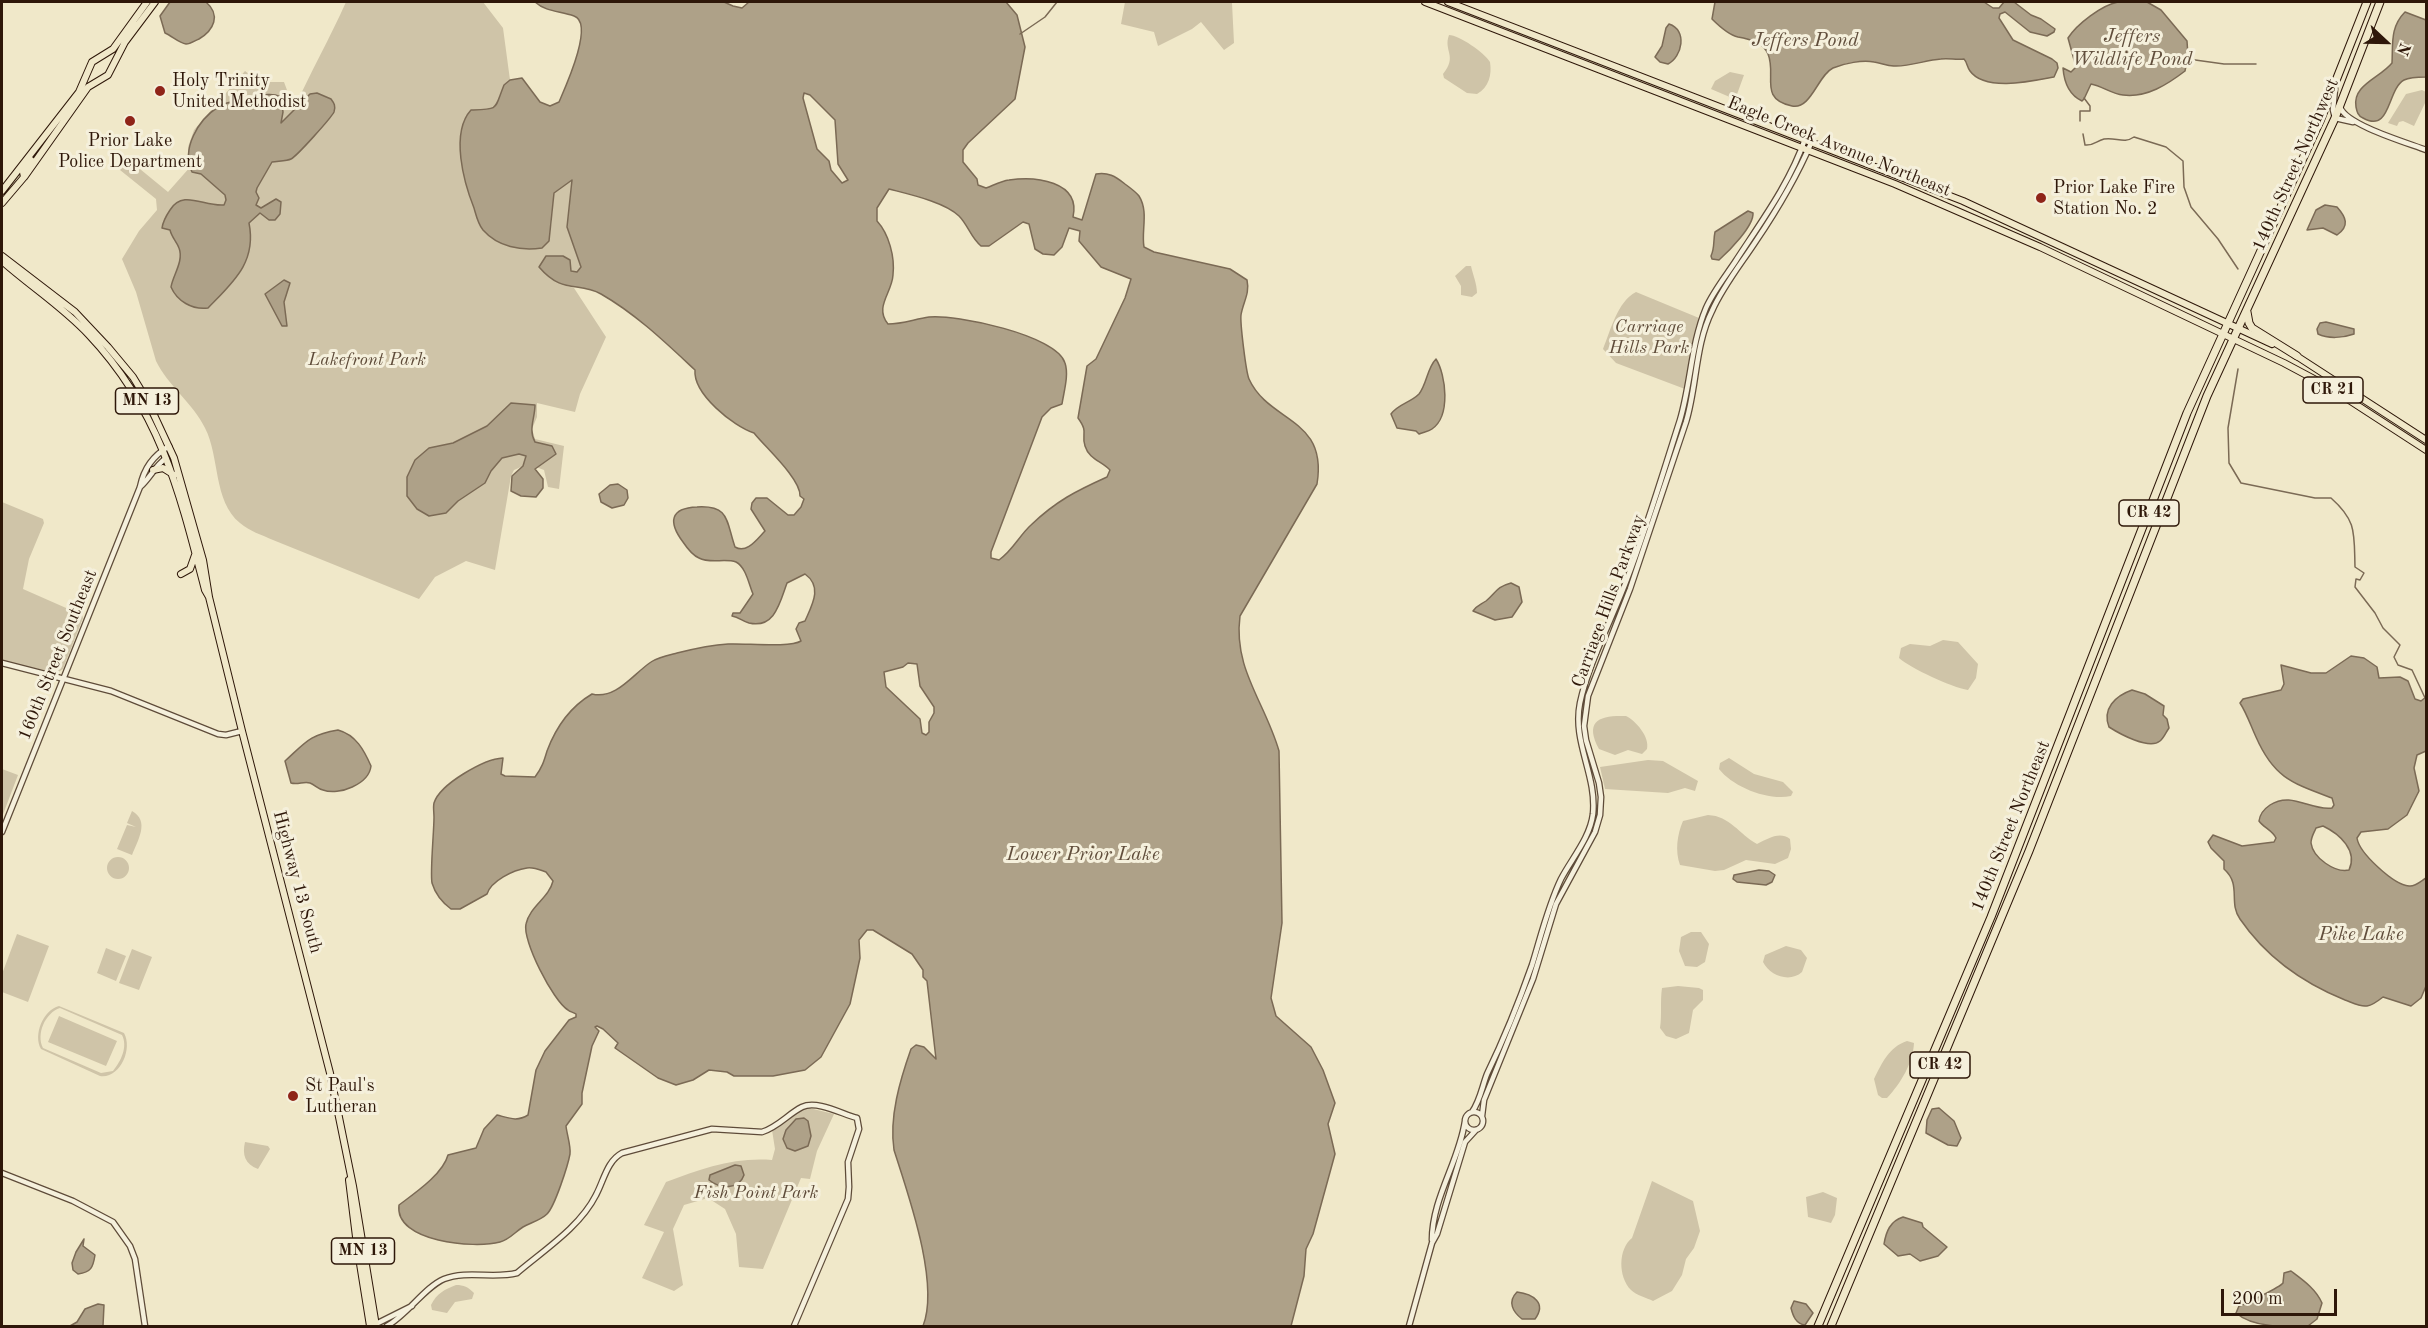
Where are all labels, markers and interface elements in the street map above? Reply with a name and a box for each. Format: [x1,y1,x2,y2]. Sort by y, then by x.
north arrow [2356,12,2416,72]
water label: Jeffers Wildlife Pond [2071,25,2193,72]
water label: Jeffers Pond [1752,29,1858,53]
text: N [2393,40,2412,57]
place label: Holy Trinity United Methodist [172,70,306,112]
street label: 140th Street Northwest [2248,75,2344,255]
marker: Holy Trinity United Methodist [153,84,167,98]
street label: Eagle Creek Avenue Northeast [1724,92,1954,202]
marker: Prior Lake Police Department [123,114,137,128]
place label: Prior Lake Police Department [58,130,202,172]
place label: Prior Lake Fire Station No. 2 [2053,177,2175,219]
marker: Prior Lake Fire Station No. 2 [2034,191,2048,205]
park label: Carriage Hills Park [1609,316,1689,358]
park label: Lakefront Park [308,349,426,371]
road number: CR 21 [2303,377,2363,403]
road number: MN 13 [116,388,178,414]
road number: CR 42 [2119,500,2179,526]
street label: Carriage Hills Parkway [1568,511,1650,691]
street label: 160th Street Southeast [14,566,102,744]
street label: 140th Street Northeast [1967,737,2055,915]
street label: Highway 13 South [268,808,326,956]
water label: Lower Prior Lake [1006,843,1160,867]
water label: Pike Lake [2318,923,2404,947]
road number: CR 42 [1910,1052,1970,1078]
place label: St Paul's Lutheran [305,1075,377,1118]
marker: St Paul's Lutheran [286,1089,300,1103]
park label: Fish Point Park [694,1182,818,1204]
road number: MN 13 [332,1238,394,1264]
scale bar [2224,1277,2340,1315]
text: 200 m [2232,1290,2283,1308]

